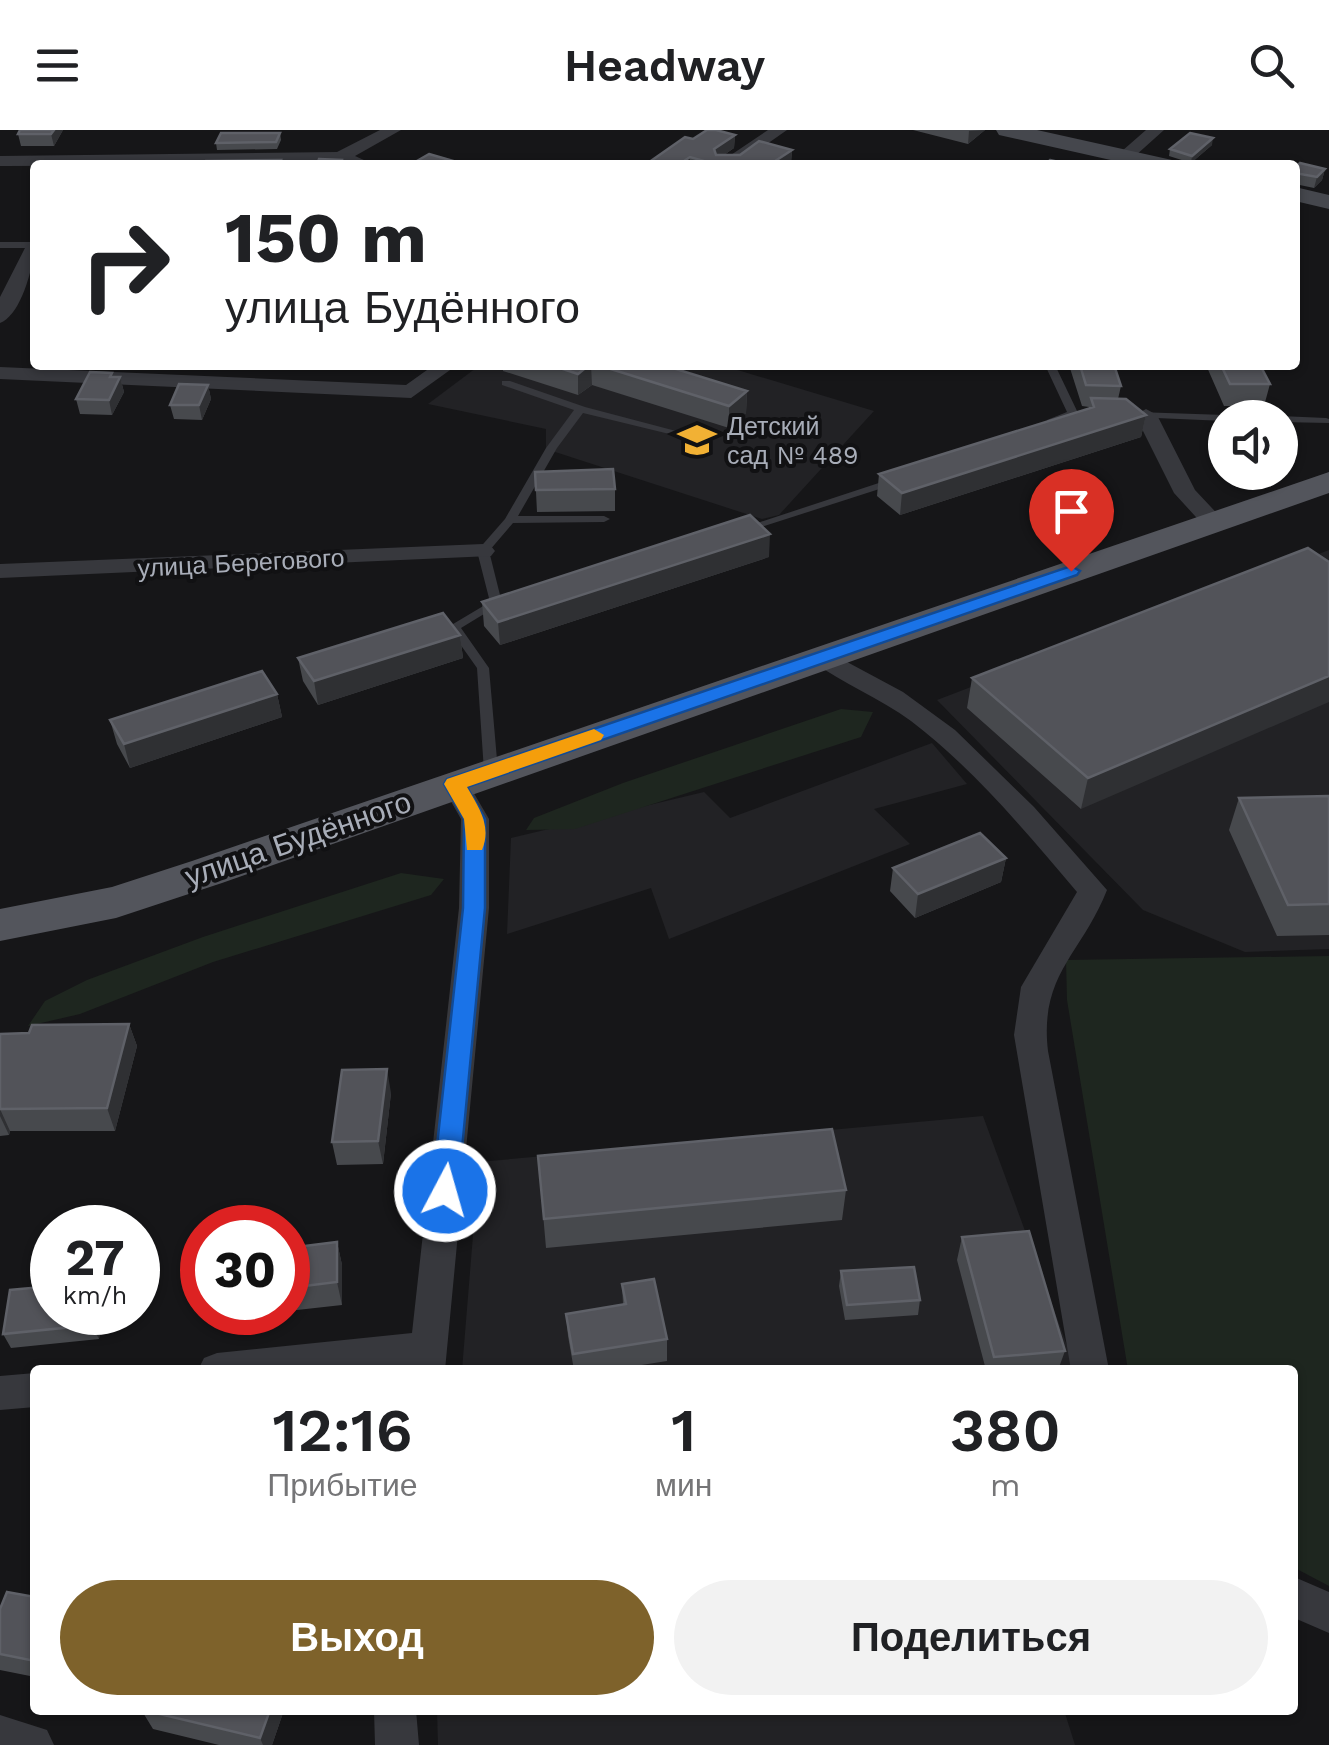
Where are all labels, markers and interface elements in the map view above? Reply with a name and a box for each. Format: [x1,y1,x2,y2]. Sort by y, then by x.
icon: menu [30,38,85,93]
icon: search [1244,38,1299,93]
text: Headway [564,39,765,92]
text: 150 m [225,197,427,279]
icon: right [60,200,190,330]
text: улица Будённого [225,281,580,334]
map controls [1208,400,1298,490]
button: sound [1208,400,1298,490]
place label: Детский сад № 489 [727,412,859,470]
school or university icon: Детский сад № 489 [676,419,718,461]
pin [1029,469,1114,572]
icon: arrive [1044,484,1099,539]
street label: улица Берегового [137,543,345,583]
street label: улица Будённого [180,784,416,894]
position arrow [393,1139,497,1243]
speed limit sign: 30 [180,1205,310,1335]
text: 27 [65,1228,125,1287]
text: km/h [63,1281,127,1310]
text: 12:16 [272,1395,413,1466]
text: 1 [671,1395,696,1466]
text: 380 [950,1395,1061,1466]
text: Прибытие [267,1466,418,1504]
text: мин [655,1466,712,1504]
text: m [990,1466,1020,1504]
button: Выход [60,1580,654,1695]
button: Поделиться [674,1580,1268,1695]

